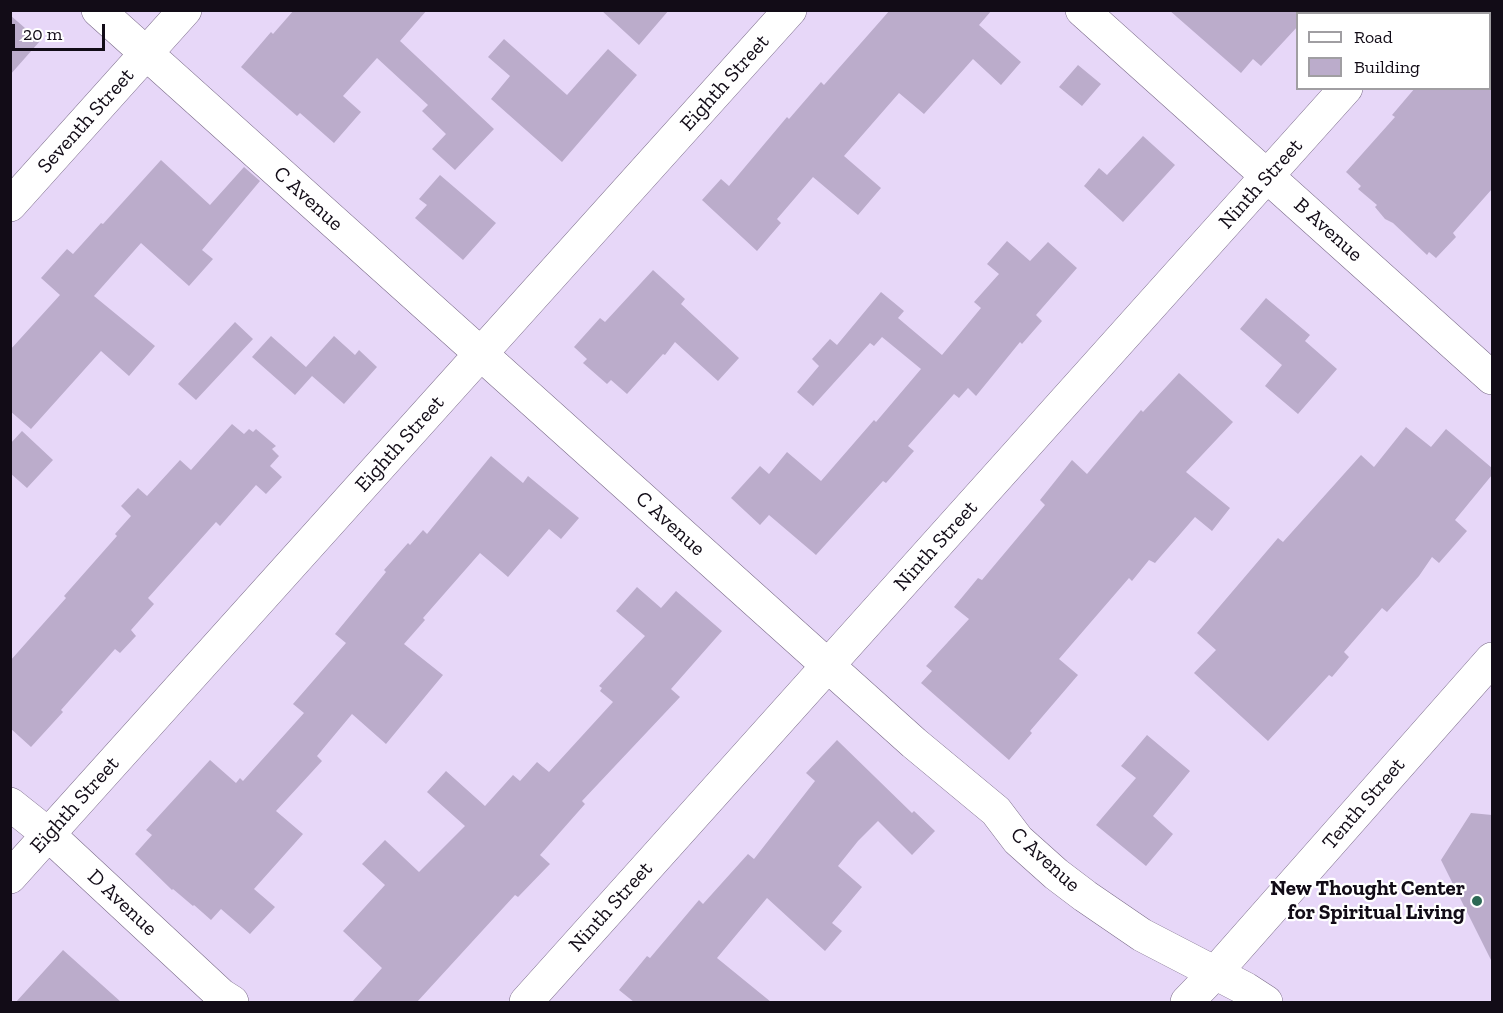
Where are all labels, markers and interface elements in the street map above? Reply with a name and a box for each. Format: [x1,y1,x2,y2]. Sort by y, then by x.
scale bar [15,12,108,50]
legend [1296,12,1491,90]
text: 20 m [23,23,62,45]
text: Road [1354,26,1393,48]
street label: Eighth Street [675,30,775,136]
text: Building [1354,56,1420,78]
street label: Seventh Street [32,63,140,179]
street label: Ninth Street [1214,134,1308,234]
street label: C Avenue [268,161,348,237]
street label: B Avenue [1288,193,1368,267]
street label: Eighth Street [350,391,450,497]
street label: C Avenue [630,486,710,562]
street label: Ninth Street [889,496,983,596]
street label: Eighth Street [25,752,125,858]
street label: Tenth Street [1317,753,1411,855]
street label: C Avenue [1005,822,1085,898]
street label: Ninth Street [564,857,658,957]
street label: D Avenue [82,864,162,942]
place label: New Thought Center for Spiritual Living [1270,876,1465,926]
marker: New Thought Center for Spiritual Living [1470,894,1484,908]

